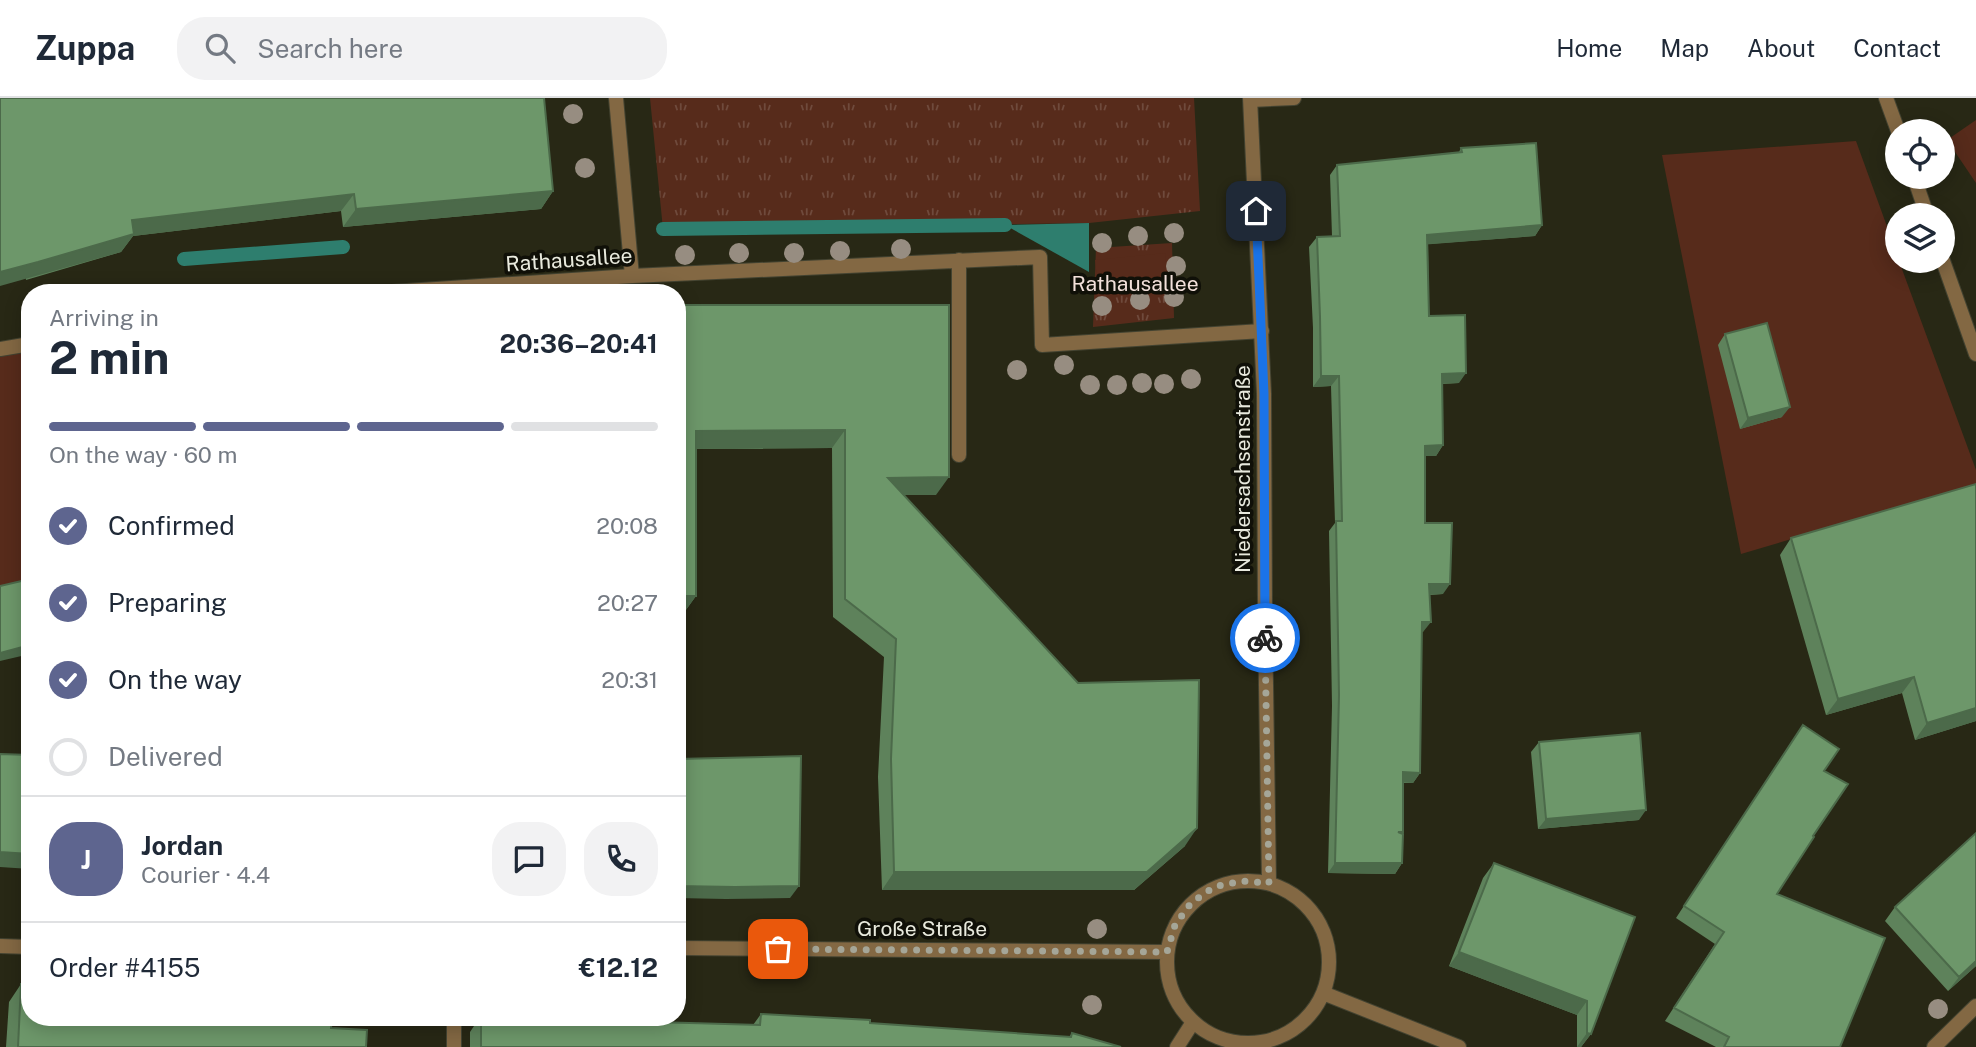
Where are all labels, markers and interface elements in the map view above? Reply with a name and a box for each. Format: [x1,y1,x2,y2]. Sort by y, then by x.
search box [177,17,667,80]
text: Zuppa [35,29,135,67]
icon: search [201,29,239,67]
text: Search here [257,33,403,64]
text: Home [1556,34,1622,62]
text: Map [1660,34,1709,62]
text: About [1747,34,1815,62]
text: Contact [1853,34,1941,62]
map controls [1885,119,1955,273]
button: locate [1885,119,1955,189]
pin [1226,181,1286,241]
icon: home [1237,192,1275,230]
button: layers [1885,203,1955,273]
street label: Rathausallee [505,243,633,276]
park label: Rathausallee [1071,271,1199,296]
text: Arriving in [49,304,159,331]
text: 20:36–20:41 [500,328,658,359]
text: 2 min [49,330,169,384]
street label: Niedersachsenstraße [1230,365,1255,573]
text: On the way · 60 m [49,441,237,468]
icon: check [49,507,87,545]
text: Confirmed [108,510,235,541]
text: 20:08 [596,512,658,539]
icon: check [49,584,87,622]
text: Preparing [108,587,227,618]
text: 20:27 [597,589,658,616]
courier [1230,603,1300,673]
icon: bike [1246,619,1284,657]
icon: check [49,661,87,699]
text: On the way [108,664,242,695]
text: 20:31 [601,666,658,693]
text: Delivered [108,741,223,772]
button: chat [492,822,566,896]
button: phone [584,822,658,896]
text: Jordan [141,830,223,861]
text: J [81,844,91,875]
text: Courier · 4.4 [141,861,270,888]
street label: Große Straße [857,916,987,941]
pin [748,919,808,979]
icon: bag [759,930,797,968]
text: Order #4155 [49,952,201,983]
text: €12.12 [579,952,658,983]

